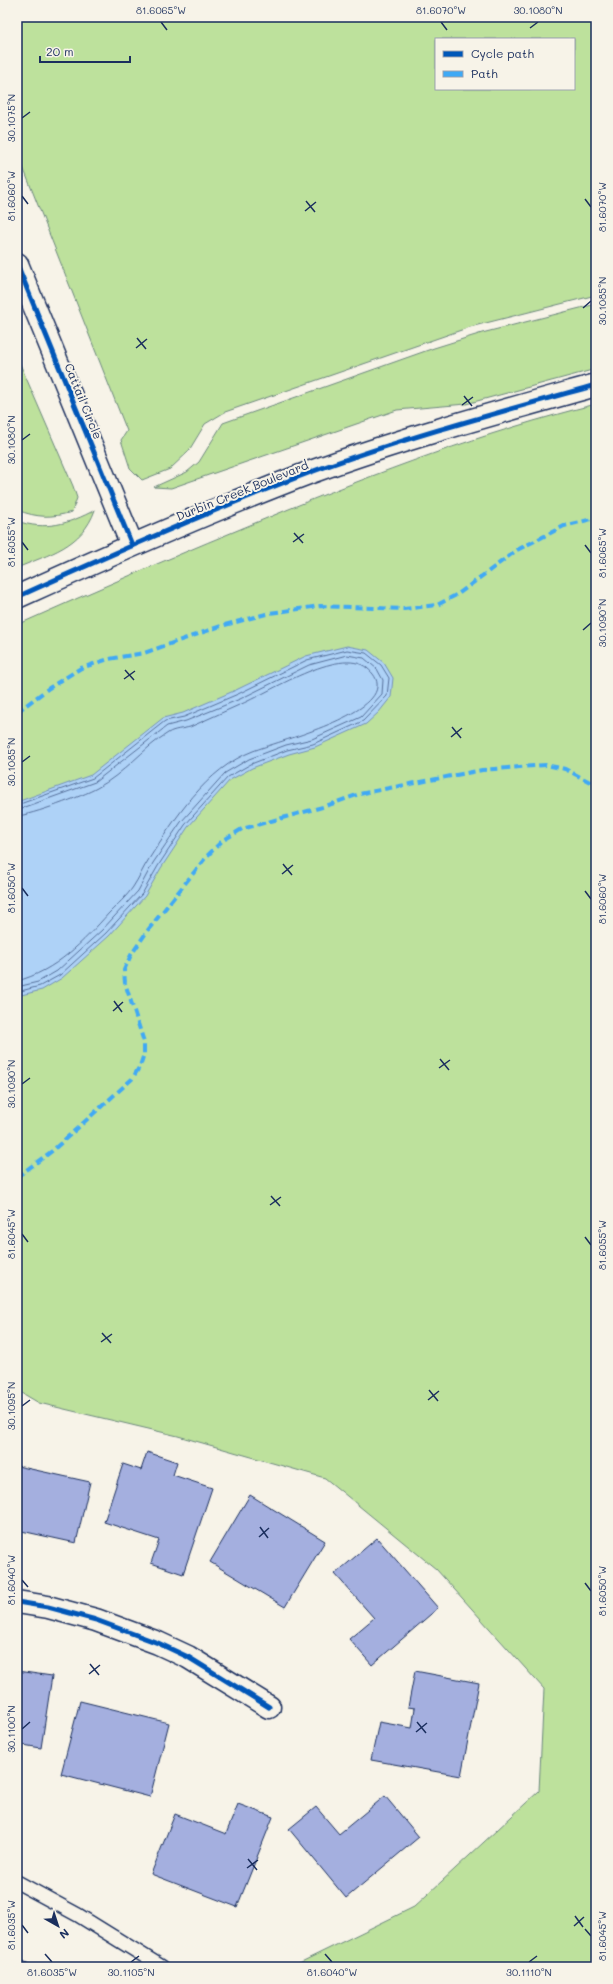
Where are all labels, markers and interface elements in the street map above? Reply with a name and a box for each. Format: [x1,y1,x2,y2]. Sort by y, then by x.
text: 81.6065°W [136,3,186,17]
text: 81.6070°W [416,3,466,17]
text: 30.1080°N [513,3,563,17]
scale bar [40,38,130,64]
legend [435,38,575,90]
text: 20 m [46,43,74,59]
text: Cycle path [471,45,534,61]
text: Path [471,65,498,81]
text: 30.1075°N [4,94,18,142]
text: 81.6060°W [4,171,18,221]
text: 81.6070°W [595,182,609,232]
text: 30.1085°N [595,277,609,325]
street label: Cattail Circle [62,361,106,441]
text: 30.1080°N [4,415,18,465]
street label: Durbin Creek Boulevard [173,456,311,524]
text: 81.6055°W [4,517,18,567]
text: 81.6065°W [595,528,609,578]
text: 30.1090°N [595,599,609,647]
text: 30.1085°N [4,738,18,786]
text: 81.6050°W [4,863,18,913]
text: 81.6060°W [595,874,609,924]
text: 30.1090°N [4,1060,18,1108]
text: 81.6045°W [4,1209,18,1259]
text: 81.6055°W [595,1220,609,1270]
text: 30.1095°N [4,1382,18,1430]
text: 81.6040°W [4,1555,18,1605]
text: 81.6050°W [595,1566,609,1616]
text: 30.1100°N [4,1705,18,1753]
text: 81.6035°W [4,1900,18,1950]
north arrow [38,1906,78,1946]
text: 81.6045°W [595,1911,609,1961]
text: N [57,1926,73,1943]
text: 81.6035°W [27,1965,77,1979]
text: 30.1105°N [107,1965,155,1979]
text: 81.6040°W [307,1965,357,1979]
text: 30.1110°N [506,1965,552,1979]

